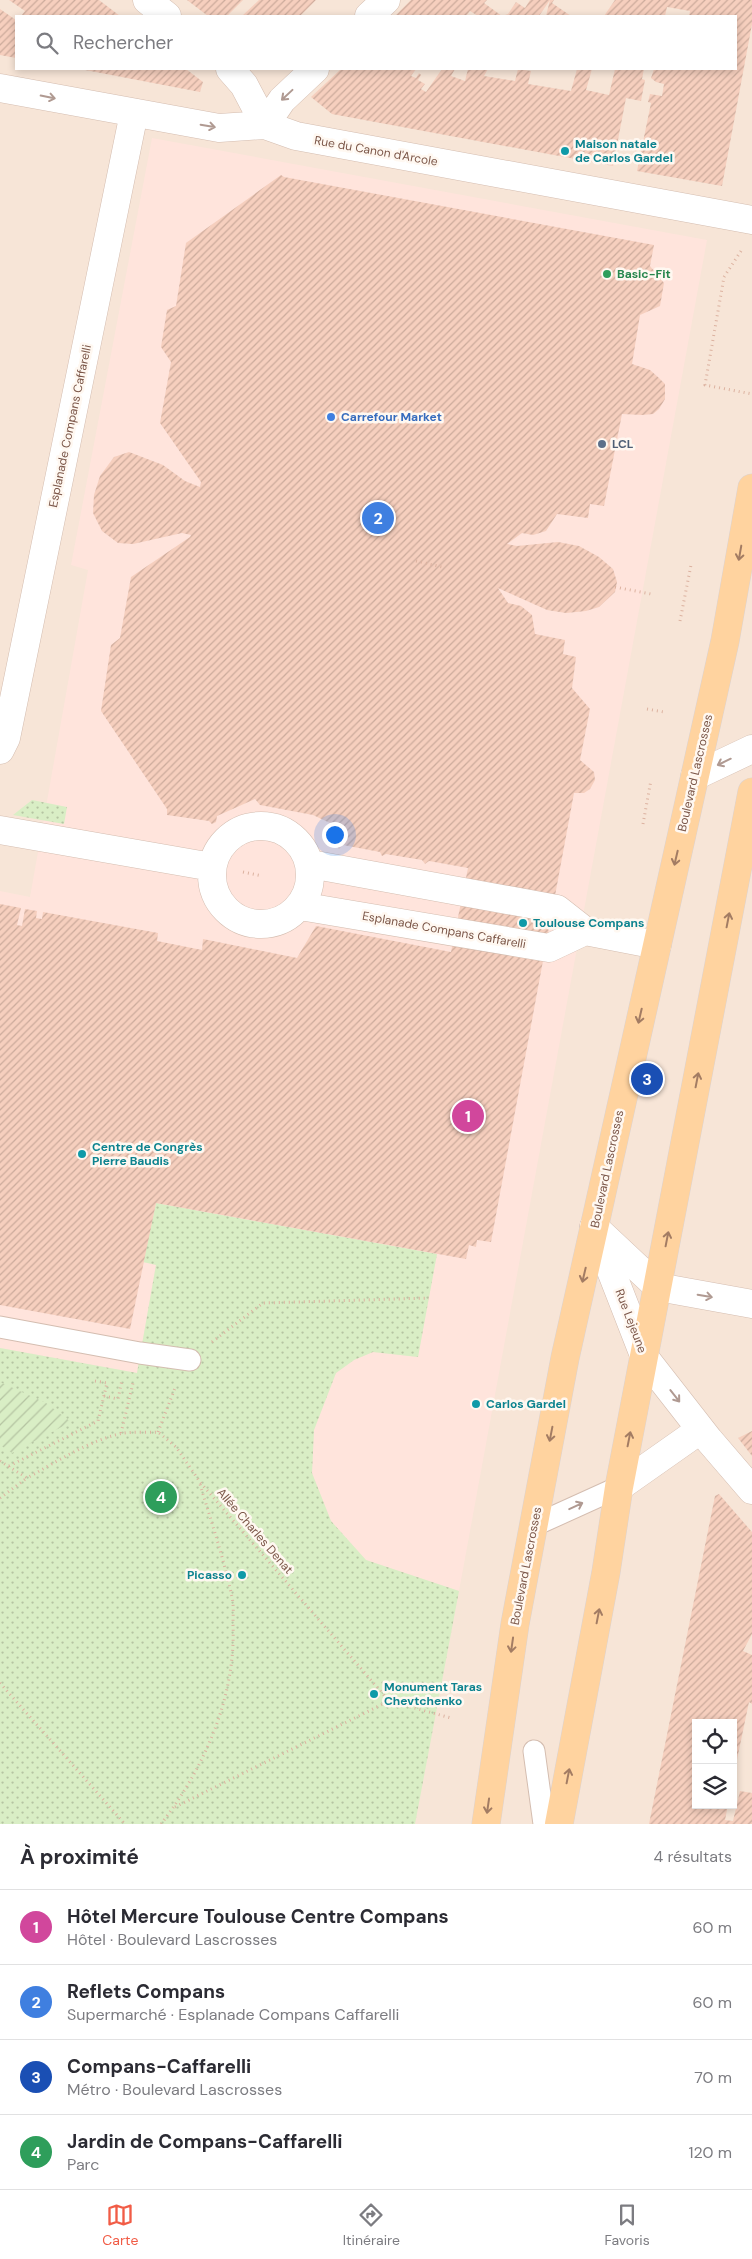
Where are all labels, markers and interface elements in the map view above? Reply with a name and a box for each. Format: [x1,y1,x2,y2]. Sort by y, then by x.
search box [15,15,737,70]
icon: search [33,29,61,57]
text: Rechercher [73,30,173,55]
one-way arrow [281,89,294,101]
one-way arrow [40,93,56,103]
one-way arrow [199,122,215,132]
street label: Rue du Canon d'Arcole [313,132,439,170]
place label: Maison natale de Carlos Gardel [575,136,673,166]
marker: Maison natale de Carlos Gardel [559,145,571,157]
place label: Basic-Fit [617,266,671,282]
marker: Basic-Fit [601,268,613,280]
street label: Esplanade Compans Caffarelli [45,343,95,509]
place label: Carrefour Market [341,409,442,425]
marker: Carrefour Market [325,411,337,423]
place label: LCL [612,436,634,452]
marker: LCL [596,438,608,450]
pin: 2 [362,499,394,537]
one-way arrow [735,544,745,560]
street label: Boulevard Lascrosses [674,713,716,833]
one-way arrow [717,758,732,768]
your location [322,822,348,848]
one-way arrow [671,849,680,865]
street label: Esplanade Compans Caffarelli [361,908,527,952]
one-way arrow [723,913,733,929]
place label: Toulouse Compans [533,915,644,931]
marker: Toulouse Compans [517,917,529,929]
one-way arrow [635,1008,645,1024]
pin: 3 [631,1060,663,1098]
one-way arrow [693,1072,702,1088]
pin: 1 [452,1097,484,1135]
street label: Boulevard Lascrosses [587,1109,627,1229]
place label: Centre de Congrès Pierre Baudis [92,1139,203,1169]
marker: Centre de Congrès Pierre Baudis [76,1148,88,1160]
one-way arrow [662,1232,672,1248]
one-way arrow [579,1266,588,1282]
street label: Rue Lejeune [611,1287,651,1355]
one-way arrow [696,1291,712,1301]
one-way arrow [669,1389,680,1402]
place label: Carlos Gardel [486,1396,566,1412]
marker: Carlos Gardel [470,1398,482,1410]
one-way arrow [545,1425,555,1441]
one-way arrow [624,1431,634,1447]
pin: 4 [145,1478,177,1516]
street label: Allée Charles Denat [213,1485,297,1577]
one-way arrow [568,1501,583,1511]
street label: Boulevard Lascrosses [507,1506,545,1626]
place label: Picasso [187,1567,232,1583]
marker: Picasso [236,1569,248,1581]
one-way arrow [593,1609,603,1625]
one-way arrow [506,1637,516,1653]
place label: Monument Taras Chevtchenko [384,1679,482,1709]
marker: Monument Taras Chevtchenko [368,1688,380,1700]
map controls [692,1719,737,1809]
button: locate [692,1719,737,1764]
button: layers [692,1764,737,1809]
one-way arrow [564,1768,574,1784]
one-way arrow [483,1798,493,1814]
text: À proximité [20,1843,139,1871]
text: 4 résultats [654,1846,732,1867]
text: Hôtel Mercure Toulouse Centre Compans [67,1904,449,1929]
text: 1 [33,1917,39,1938]
text: 60 m [692,1917,732,1938]
text: Hôtel · Boulevard Lascrosses [67,1929,277,1950]
text: Reflets Compans [67,1979,225,2004]
text: 2 [31,1992,41,2013]
text: 60 m [692,1992,732,2013]
text: Supermarché · Esplanade Compans Caffarelli [67,2004,399,2025]
text: Compans-Caffarelli [67,2054,251,2079]
text: 3 [31,2067,41,2088]
text: 70 m [694,2067,732,2088]
text: Métro · Boulevard Lascrosses [67,2079,282,2100]
text: Jardin de Compans-Caffarelli [67,2129,343,2154]
text: 4 [31,2142,41,2163]
text: 120 m [688,2142,732,2163]
text: Parc [67,2154,99,2175]
tab: Carte [102,2201,138,2249]
tab: Itinéraire [343,2201,400,2249]
tab: Favoris [604,2201,650,2249]

